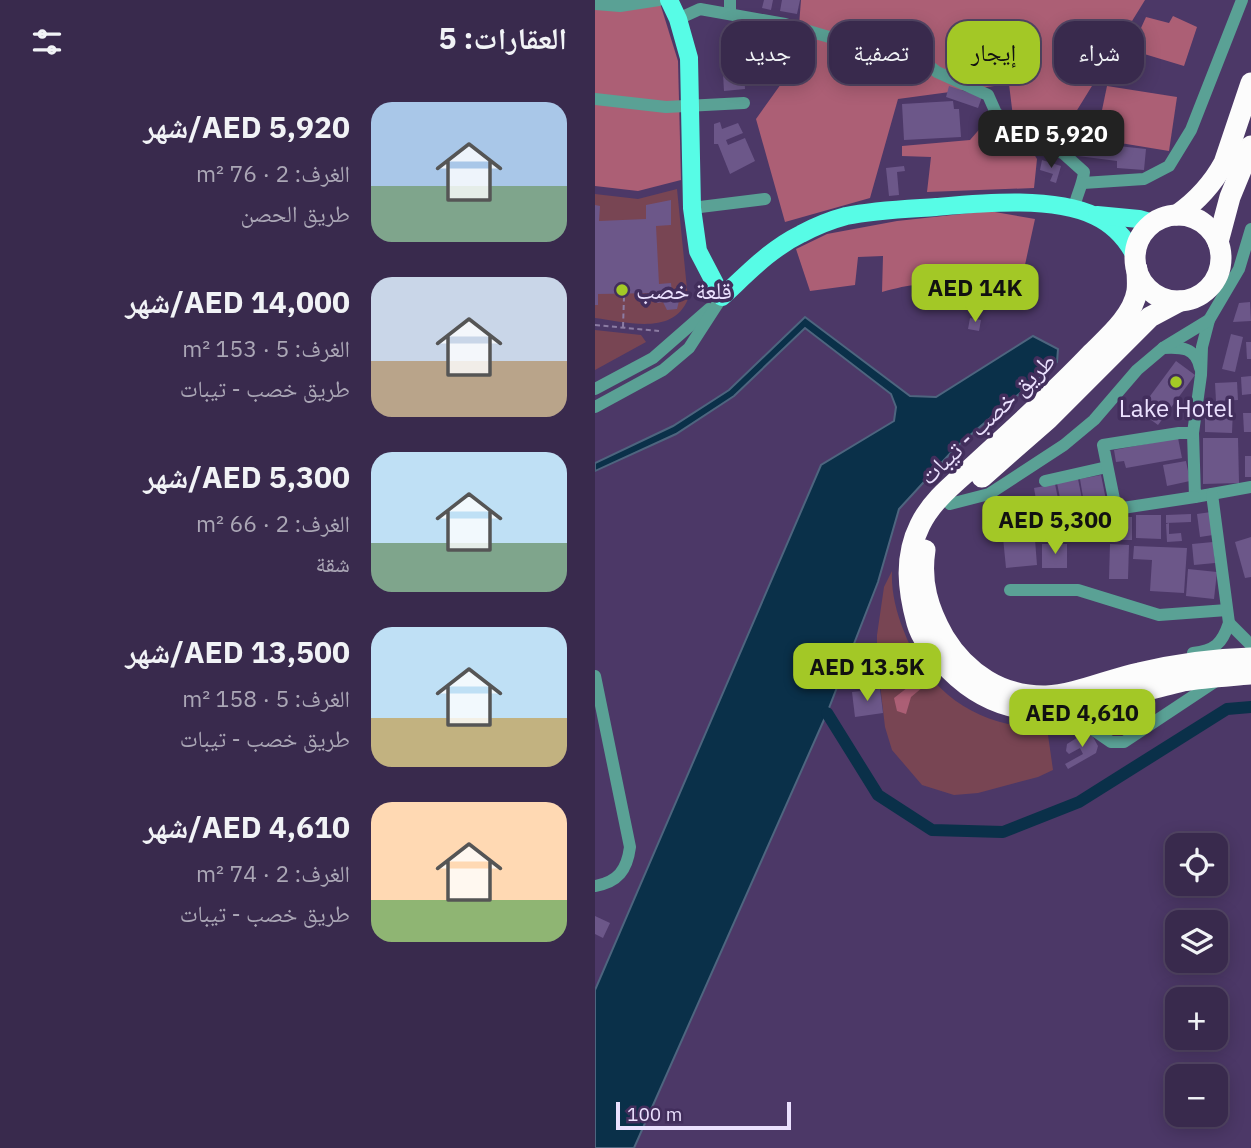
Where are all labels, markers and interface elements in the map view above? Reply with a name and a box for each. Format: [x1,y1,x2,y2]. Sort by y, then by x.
text: العقارات: 5 [439,18,567,57]
chip: جديد [721,21,815,84]
chip: تصفية [829,21,933,84]
chip: إيجار [947,21,1040,84]
chip: شراء [1054,21,1144,84]
icon: filters [28,23,66,61]
text: AED 5,920/شهر [143,107,350,146]
pin: AED 5,920 [971,110,1131,170]
text: AED 5,920 [994,118,1108,148]
icon: home [427,130,511,214]
text: الغرف: 2 · 76 m² [196,158,350,188]
text: طريق الحصن [240,198,350,228]
pin: AED 14K [910,264,1040,324]
text: AED 14K [928,272,1022,302]
place label: قلعة خصب [636,274,732,306]
text: AED 14,000/شهر [125,282,350,321]
marker: قلعة خصب [614,282,630,298]
icon: home [427,305,511,389]
text: الغرف: 5 · 153 m² [182,333,350,363]
street label: طريق خصب - تيبات [912,345,1062,491]
text: طريق خصب - تيبات [180,373,350,403]
marker: Lake Hotel [1168,374,1184,390]
place label: Lake Hotel [1119,392,1233,424]
text: AED 5,300/شهر [143,457,350,496]
icon: home [427,480,511,564]
pin: AED 5,300 [975,496,1135,556]
text: AED 5,300 [998,504,1112,534]
text: الغرف: 2 · 66 m² [196,508,350,538]
text: شقة [316,548,350,578]
text: AED 13,500/شهر [125,632,350,671]
pin: AED 13.5K [787,644,947,703]
text: AED 13.5K [809,651,925,681]
icon: home [427,655,511,739]
text: الغرف: 5 · 158 m² [182,683,350,713]
pin: AED 4,610 [1002,690,1162,749]
text: AED 4,610 [1025,697,1139,727]
text: طريق خصب - تيبات [180,723,350,753]
text: AED 4,610/شهر [143,807,350,846]
icon: home [427,830,511,914]
map controls [1165,833,1228,1127]
button: locate [1165,833,1228,896]
text: الغرف: 2 · 74 m² [196,858,350,888]
text: طريق خصب - تيبات [180,898,350,928]
button: layers [1165,910,1228,973]
button: + [1165,987,1228,1050]
button: − [1165,1064,1228,1127]
scale bar [616,1099,791,1131]
text: 100 m [627,1102,682,1126]

